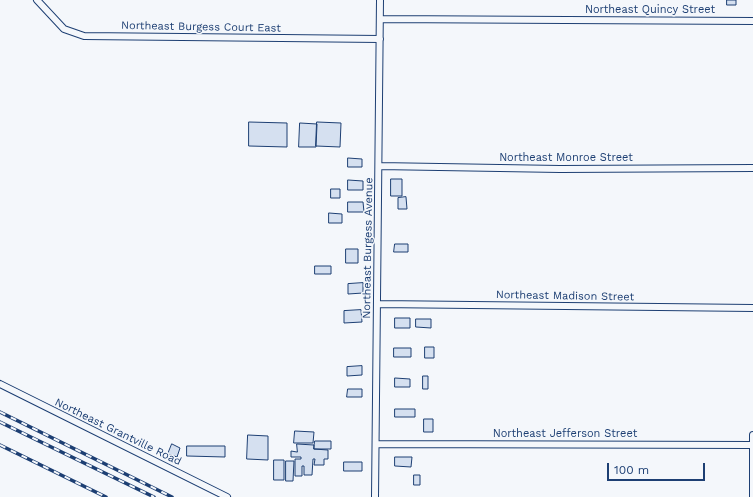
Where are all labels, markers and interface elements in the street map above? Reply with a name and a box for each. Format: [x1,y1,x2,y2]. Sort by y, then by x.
street label: Northeast Quincy Street [585,3,715,17]
street label: Northeast Burgess Court East [121,19,281,35]
street label: Northeast Monroe Street [499,151,633,165]
street label: Northeast Burgess Avenue [360,177,376,319]
street label: Northeast Madison Street [496,288,634,304]
street label: Northeast Grantville Road [53,396,183,468]
street label: Northeast Jefferson Street [493,427,637,441]
scale bar [609,455,707,481]
text: 100 m [614,463,649,477]

